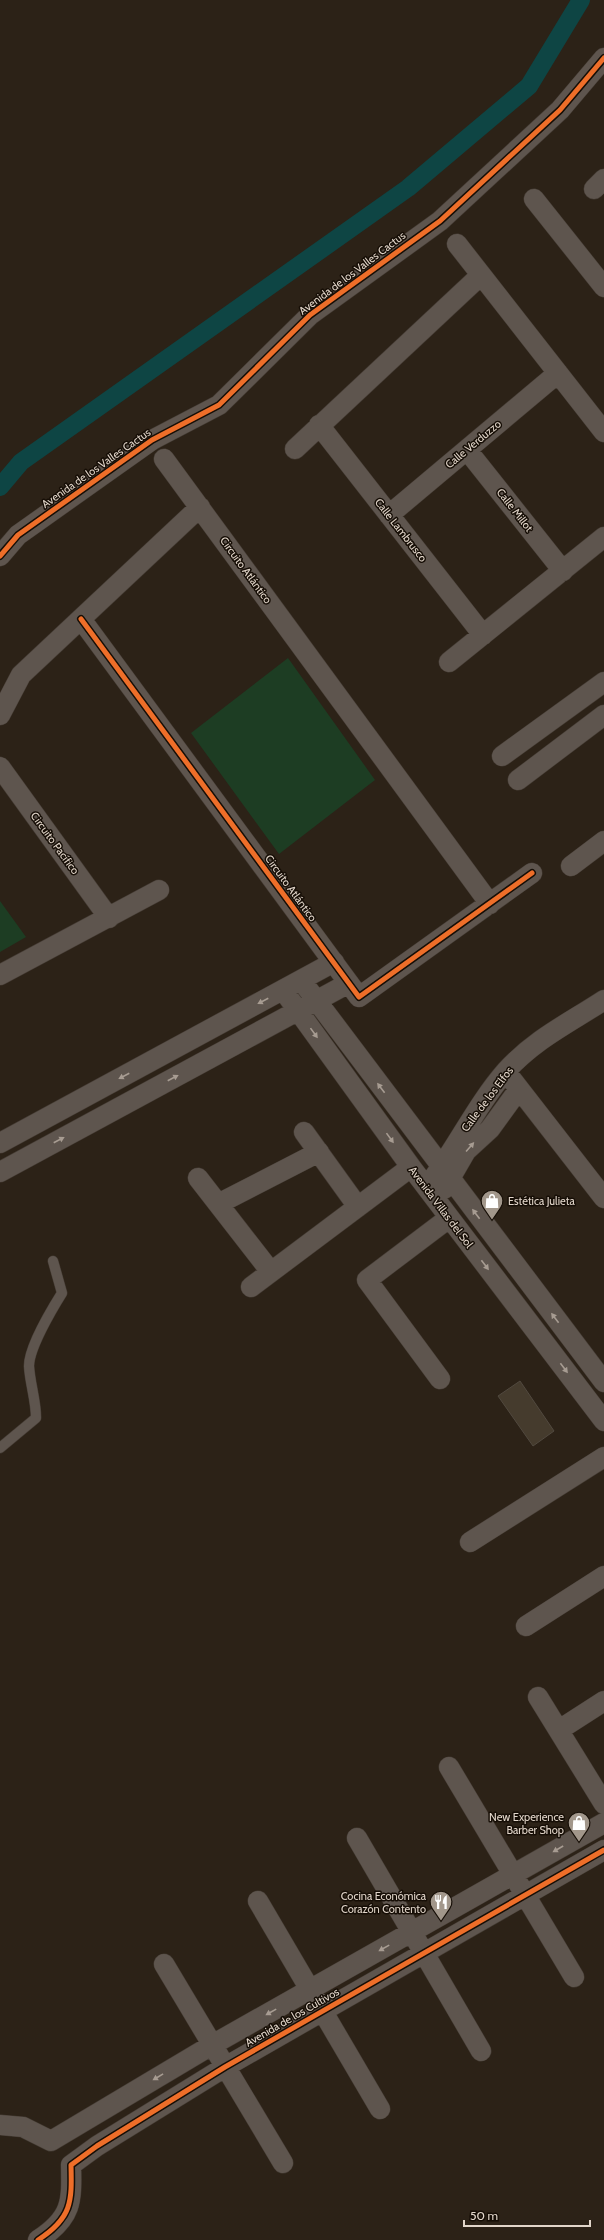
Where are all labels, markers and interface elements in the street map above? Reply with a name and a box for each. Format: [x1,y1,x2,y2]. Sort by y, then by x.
street label: Avenida de los Valles Cactus [296,228,408,318]
street label: Calle Verduzzo [442,417,504,471]
street label: Avenida de los Valles Cactus [39,425,154,511]
street label: Calle Millot [494,485,536,535]
street label: Calle Lambrusco [372,496,430,564]
street label: Circuito Atlántico [217,534,275,606]
street label: Circuito Pacífico [28,809,82,877]
street label: Circuito Atlántico [262,852,320,924]
one-way arrow [257,998,268,1004]
one-way arrow [310,1028,318,1038]
street label: Calle de los Elfos [458,1063,516,1134]
one-way arrow [118,1073,129,1080]
one-way arrow [168,1075,179,1082]
one-way arrow [377,1083,385,1094]
one-way arrow [386,1133,394,1144]
one-way arrow [53,1137,65,1143]
one-way arrow [466,1141,475,1152]
street label: Avenida Villas del Sol [406,1163,476,1251]
shop icon: Estética Julieta [479,1188,505,1221]
place label: Estética Julieta [508,1194,575,1208]
one-way arrow [472,1209,481,1220]
one-way arrow [481,1259,489,1270]
one-way arrow [551,1313,559,1323]
one-way arrow [559,1363,568,1374]
place label: New Experience Barber Shop [489,1810,564,1837]
shop icon: New Experience Barber Shop [566,1810,592,1843]
one-way arrow [552,1846,564,1853]
place label: Cocina Económica Corazón Contento [341,1889,427,1916]
restaurant icon: Cocina Económica Corazón Contento [428,1889,454,1922]
one-way arrow [378,1945,390,1952]
street label: Avenida de los Cultivos [242,1984,342,2050]
one-way arrow [265,2009,277,2015]
one-way arrow [152,2073,164,2080]
scale bar [464,2202,590,2228]
text: 50 m [470,2208,498,2223]

